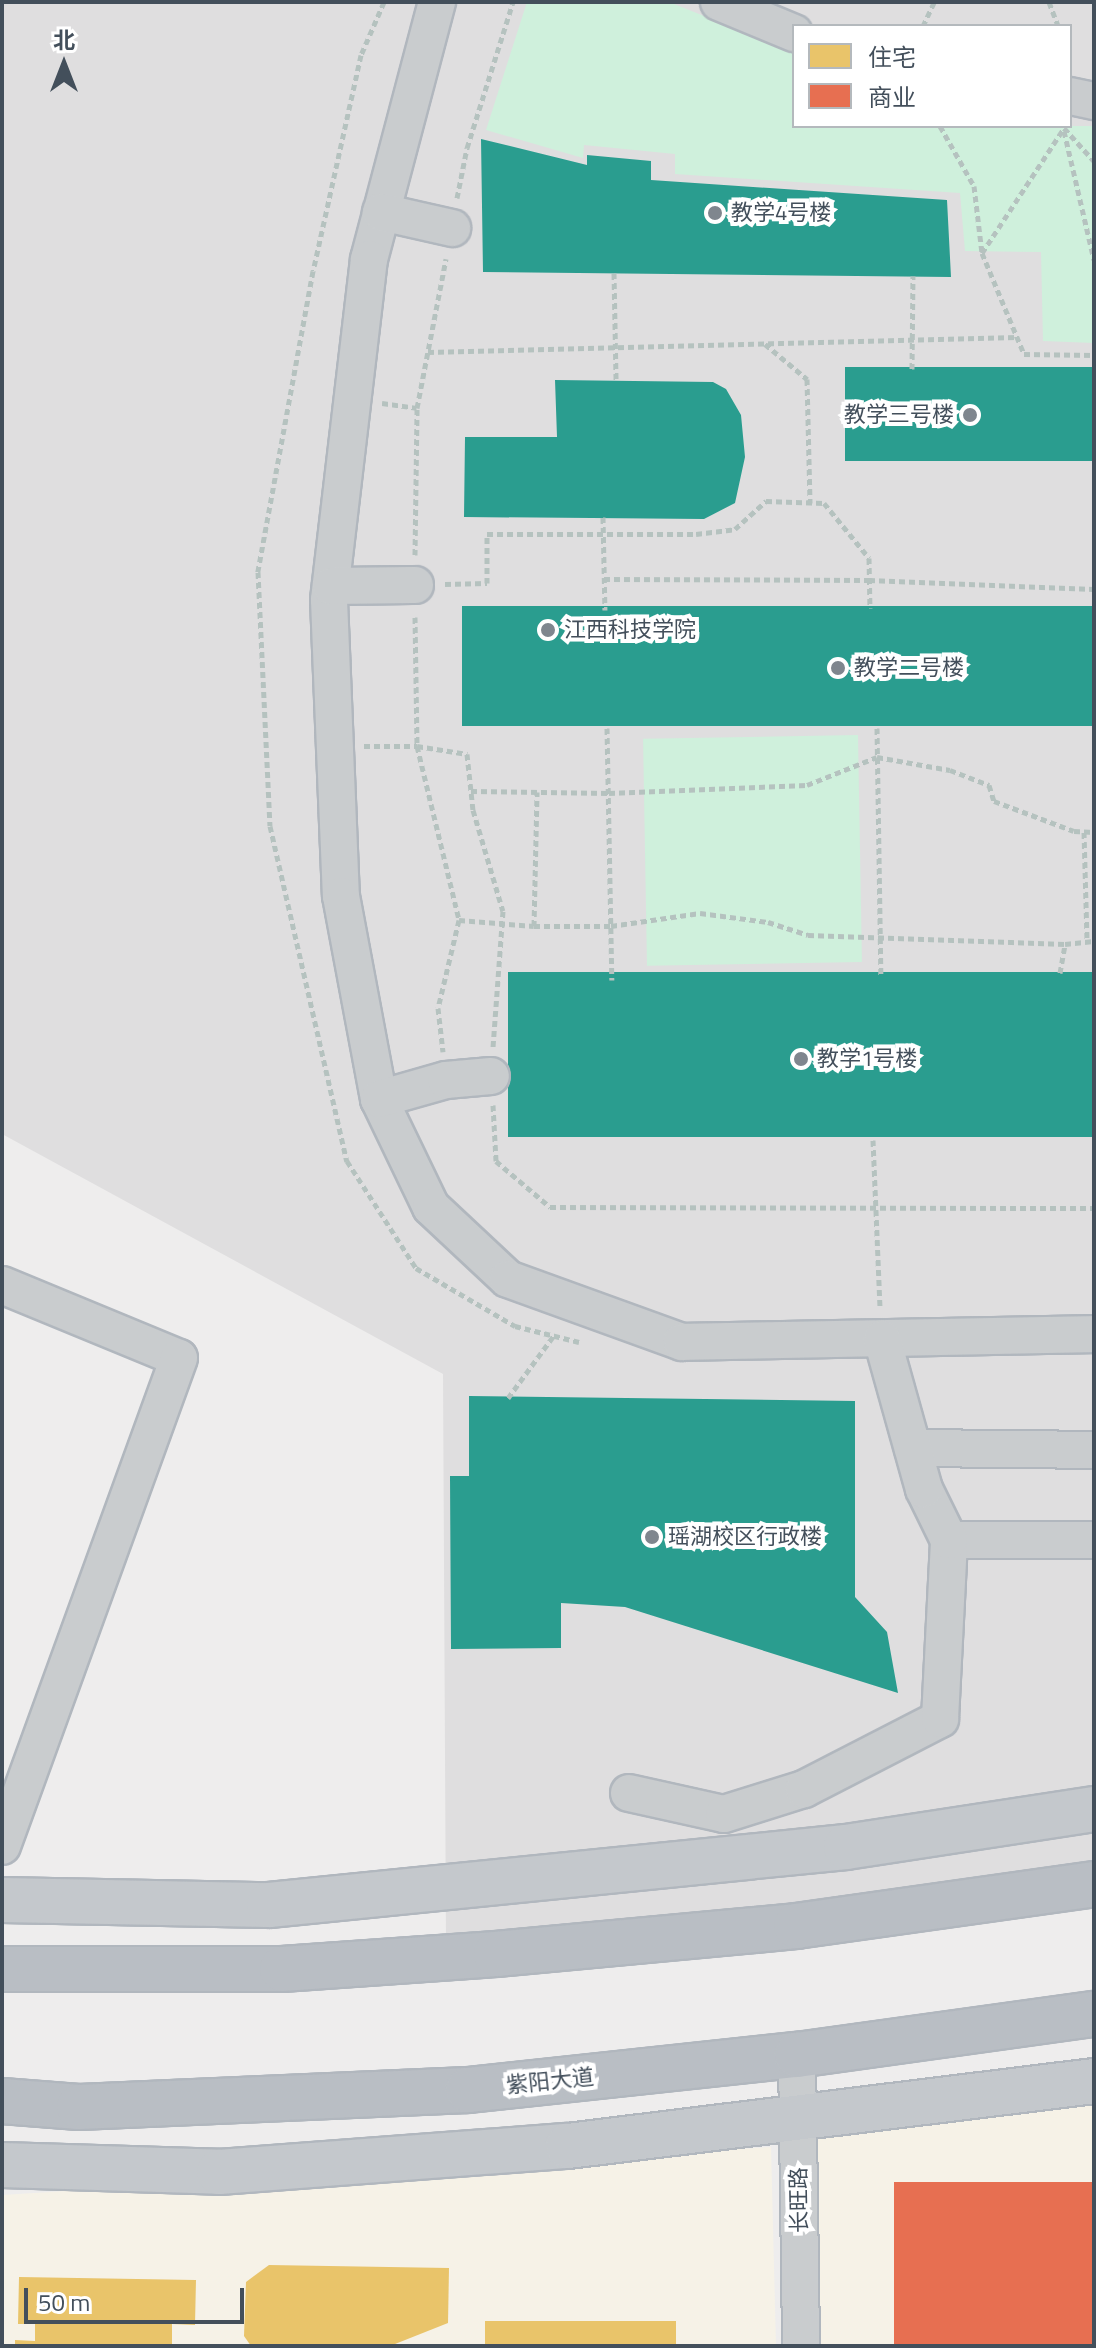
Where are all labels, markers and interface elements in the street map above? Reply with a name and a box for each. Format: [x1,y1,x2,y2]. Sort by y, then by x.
text: 北 [53,23,75,57]
north arrow [24,24,104,104]
legend [792,24,1072,128]
text: 住宅 [868,39,916,75]
text: 商业 [868,79,916,115]
place label: 教学4号楼 [731,200,831,226]
marker: 教学4号楼 [706,204,724,222]
place label: 教学三号楼 [844,402,954,428]
marker: 教学三号楼 [961,406,979,424]
place label: 江西科技学院 [564,617,696,643]
marker: 江西科技学院 [539,621,557,639]
place label: 教学二号楼 [854,655,964,681]
marker: 教学二号楼 [829,659,847,677]
place label: 教学1号楼 [817,1046,917,1072]
marker: 教学1号楼 [792,1050,810,1068]
place label: 瑶湖校区行政楼 [668,1524,822,1550]
marker: 瑶湖校区行政楼 [643,1528,661,1546]
street label: 紫阳大道 [505,2063,595,2099]
street label: 长旺路 [785,2167,813,2233]
scale bar [28,2272,248,2322]
text: 50 m [38,2284,90,2320]

